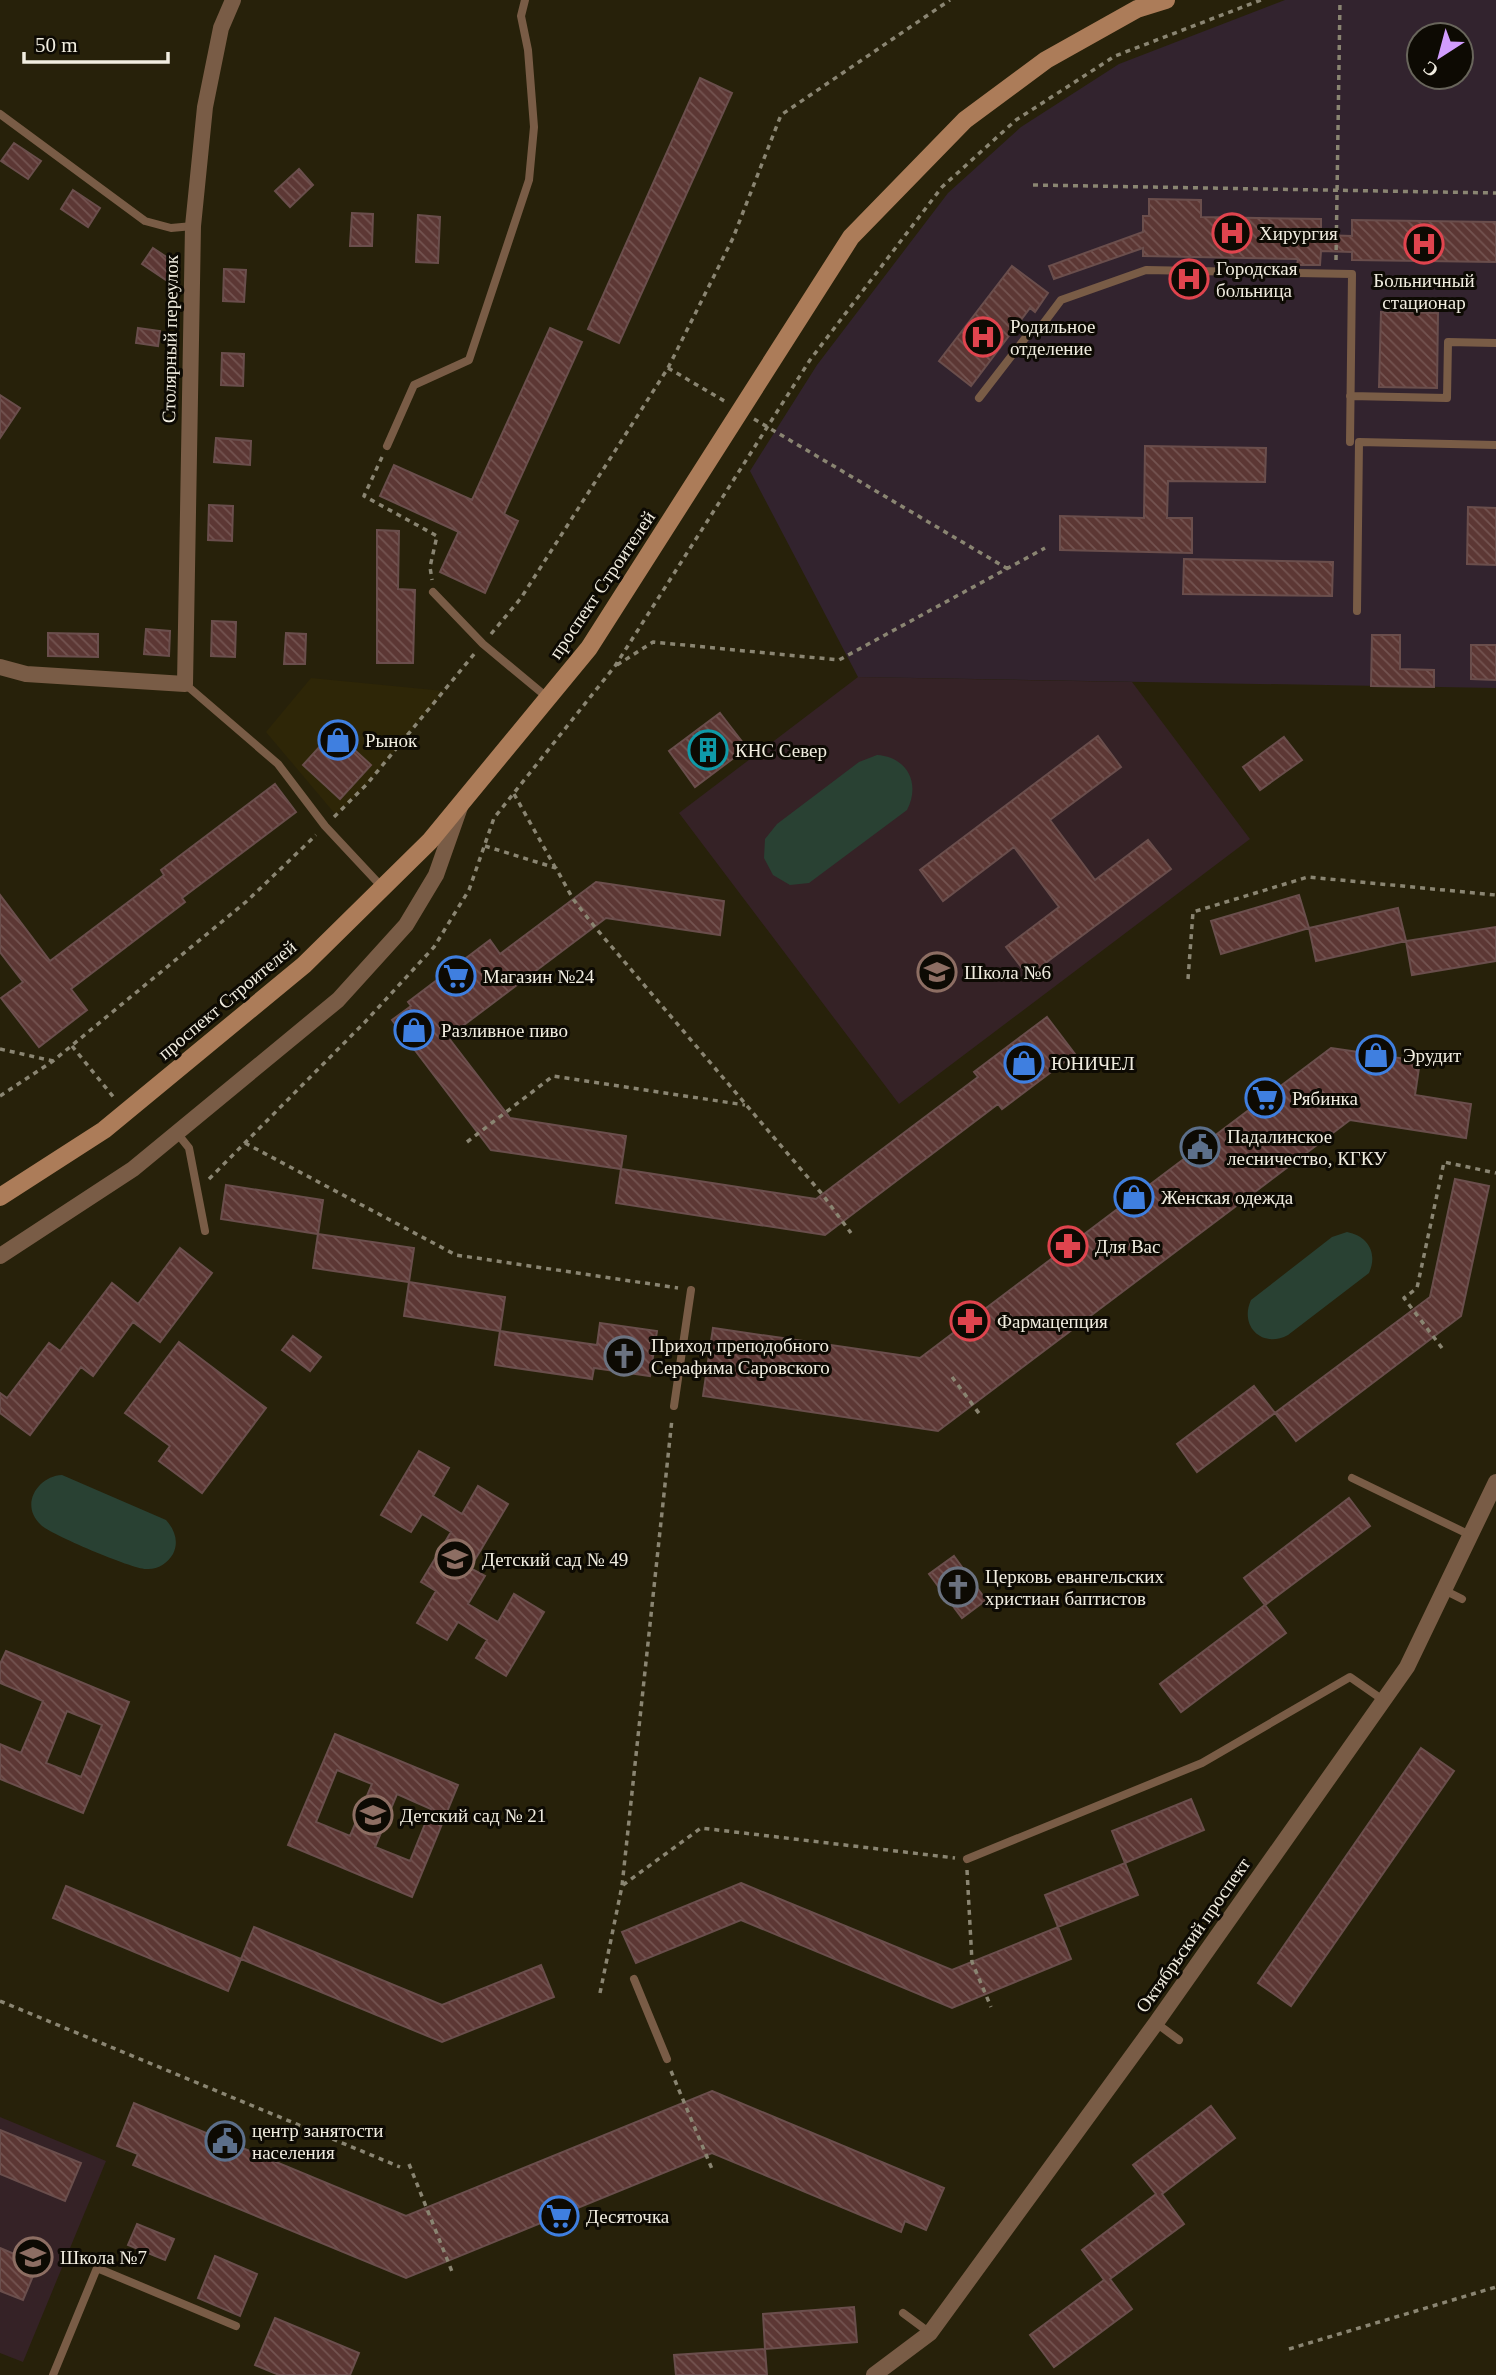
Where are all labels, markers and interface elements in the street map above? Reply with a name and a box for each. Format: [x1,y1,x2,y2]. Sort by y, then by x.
scale bar [24,21,168,65]
north arrow [1405,21,1475,91]
text: 50 m [35,33,78,57]
text: С [1419,57,1442,82]
hospital icon: Хирургия [1211,212,1253,254]
place label: Хирургия [1259,223,1338,244]
hospital icon: Больничный стационар [1403,223,1445,265]
street label: Столярный переулок [158,254,182,423]
hospital icon: Городская больница [1168,258,1210,300]
place label: Городская больница [1216,258,1298,301]
place label: Больничный стационар [1373,270,1475,313]
hospital icon: Родильное отделение [962,316,1004,358]
place label: Родильное отделение [1010,316,1095,359]
street label: проспект Строителей [545,507,659,663]
shop icon: Рынок [317,719,359,761]
building icon: КНС Север [687,729,729,771]
place label: Рынок [365,730,418,751]
place label: КНС Север [735,740,827,761]
street label: проспект Строителей [154,936,300,1064]
school or university icon: Школа №6 [916,951,958,993]
supermarket icon: Магазин №24 [435,955,477,997]
place label: Школа №6 [964,962,1051,983]
place label: Магазин №24 [483,966,595,987]
shop icon: Разливное пиво [393,1009,435,1051]
place label: Разливное пиво [441,1020,568,1041]
shop icon: Эрудит [1355,1034,1397,1076]
shop icon: ЮНИЧЕЛ [1003,1042,1045,1084]
place label: Эрудит [1403,1045,1462,1066]
place label: ЮНИЧЕЛ [1051,1053,1135,1074]
supermarket icon: Рябинка [1244,1077,1286,1119]
place label: Рябинка [1292,1088,1359,1109]
public building icon: Падалинское лесничество, КГКУ [1179,1126,1221,1168]
place label: Падалинское лесничество, КГКУ [1227,1126,1387,1169]
shop icon: Женская одежда [1113,1176,1155,1218]
place label: Женская одежда [1161,1187,1294,1208]
pharmacy icon: Для Вас [1047,1225,1089,1267]
place label: Для Вас [1095,1236,1160,1257]
pharmacy icon: Фармацепция [949,1300,991,1342]
place label: Фармацепция [997,1311,1108,1332]
church icon: Приход преподобного Серафима Саровского [603,1335,645,1377]
place label: Приход преподобного Серафима Саровского [651,1335,830,1378]
school or university icon: Детский сад № 49 [434,1538,476,1580]
place label: Детский сад № 49 [482,1549,628,1570]
church icon: Церковь евангельских христиан баптистов [937,1566,979,1608]
place label: Церковь евангельских христиан баптистов [985,1566,1165,1609]
school or university icon: Детский сад № 21 [352,1794,394,1836]
place label: Детский сад № 21 [400,1805,546,1826]
street label: Октябрьский проспект [1132,1853,1255,2016]
public building icon: центр занятости населения [204,2120,246,2162]
place label: центр занятости населения [252,2120,383,2163]
supermarket icon: Десяточка [538,2195,580,2237]
place label: Десяточка [586,2206,670,2227]
school or university icon: Школа №7 [12,2236,54,2278]
place label: Школа №7 [60,2247,147,2268]

